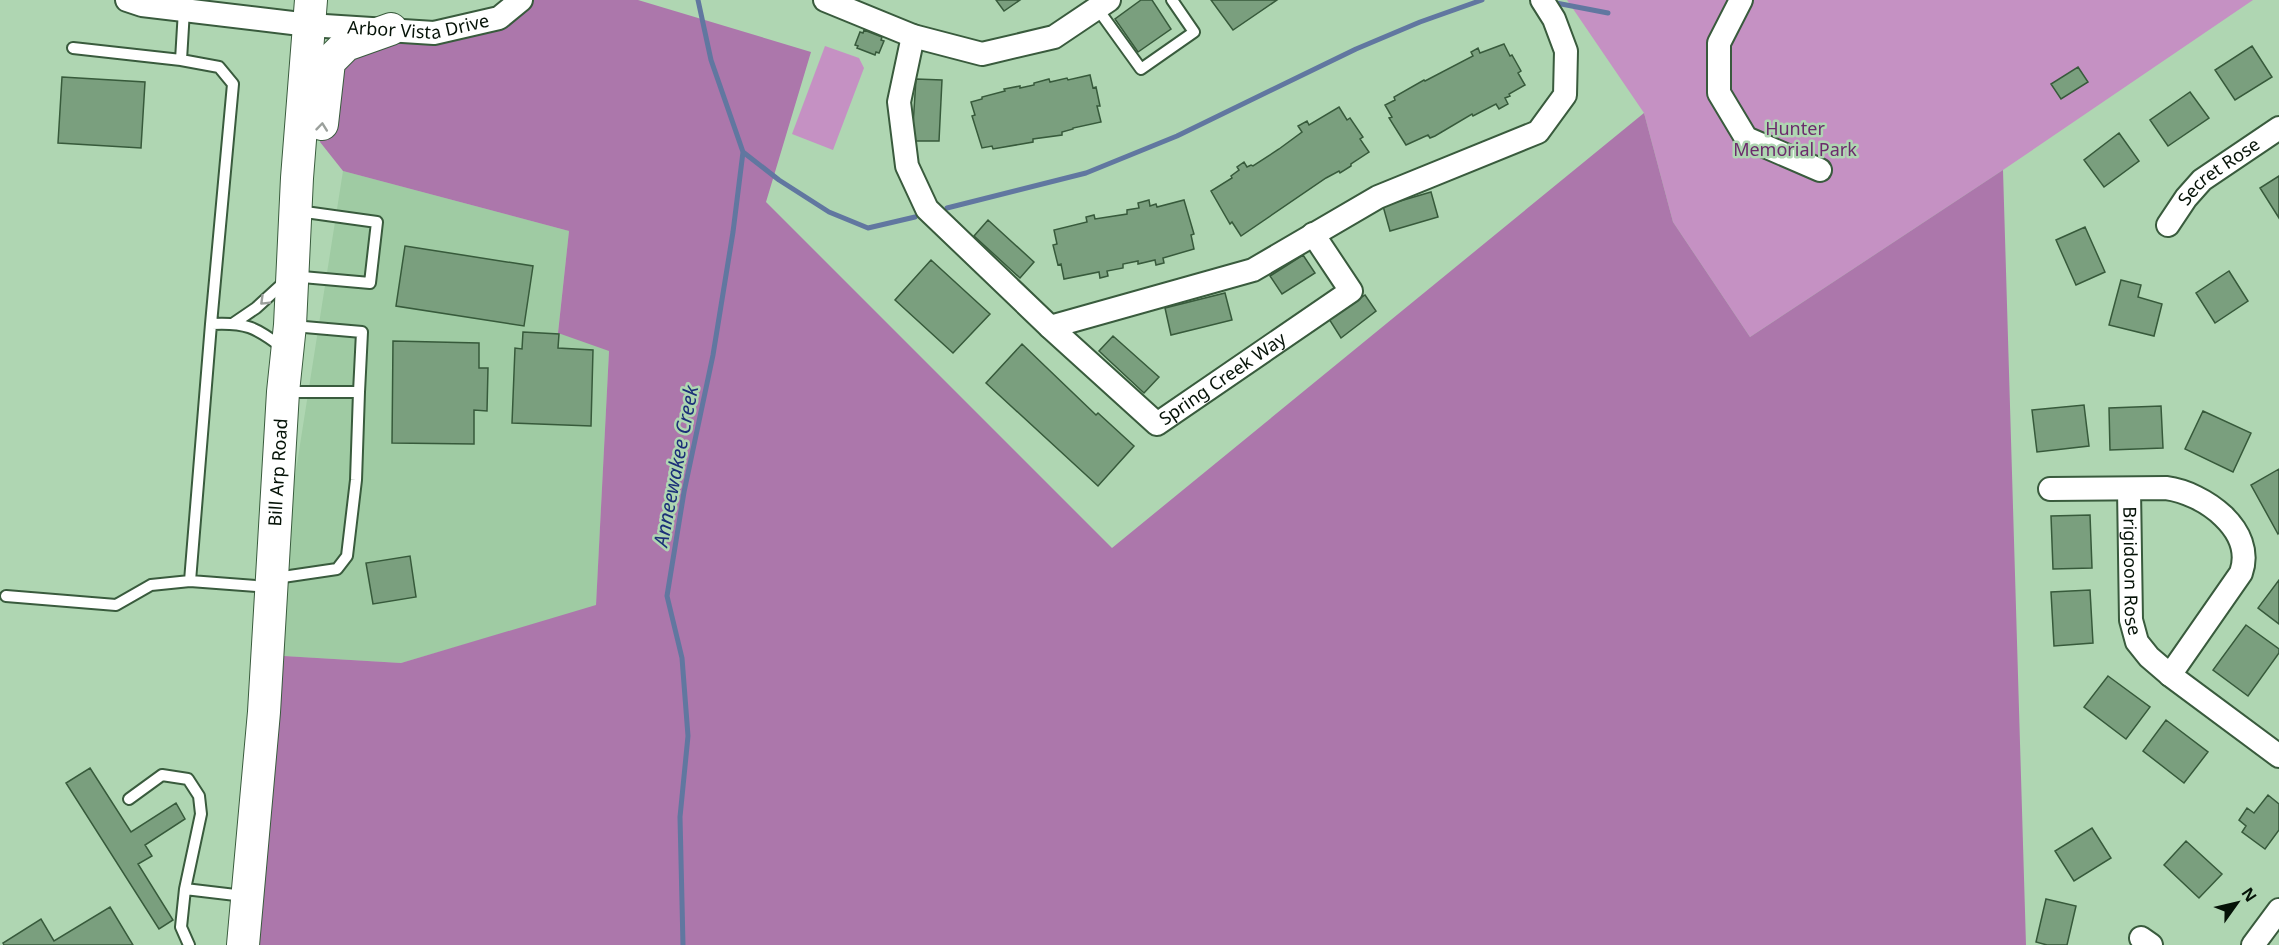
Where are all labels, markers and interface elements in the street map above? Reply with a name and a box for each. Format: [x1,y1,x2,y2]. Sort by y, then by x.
street label: Arbor Vista Drive [347,8,491,44]
park label: Hunter Memorial Park [1733,116,1857,161]
one-way arrow [315,122,328,131]
street label: Secret Rose [2172,131,2264,209]
one-way arrow [260,293,271,304]
street label: Spring Creek Way [1154,326,1291,430]
water label: Anneewakee Creek [646,382,705,551]
street label: Bill Arp Road [262,418,292,527]
street label: Brigidoon Rose [2118,506,2148,638]
north arrow [2207,873,2267,933]
text: N [2237,883,2262,906]

